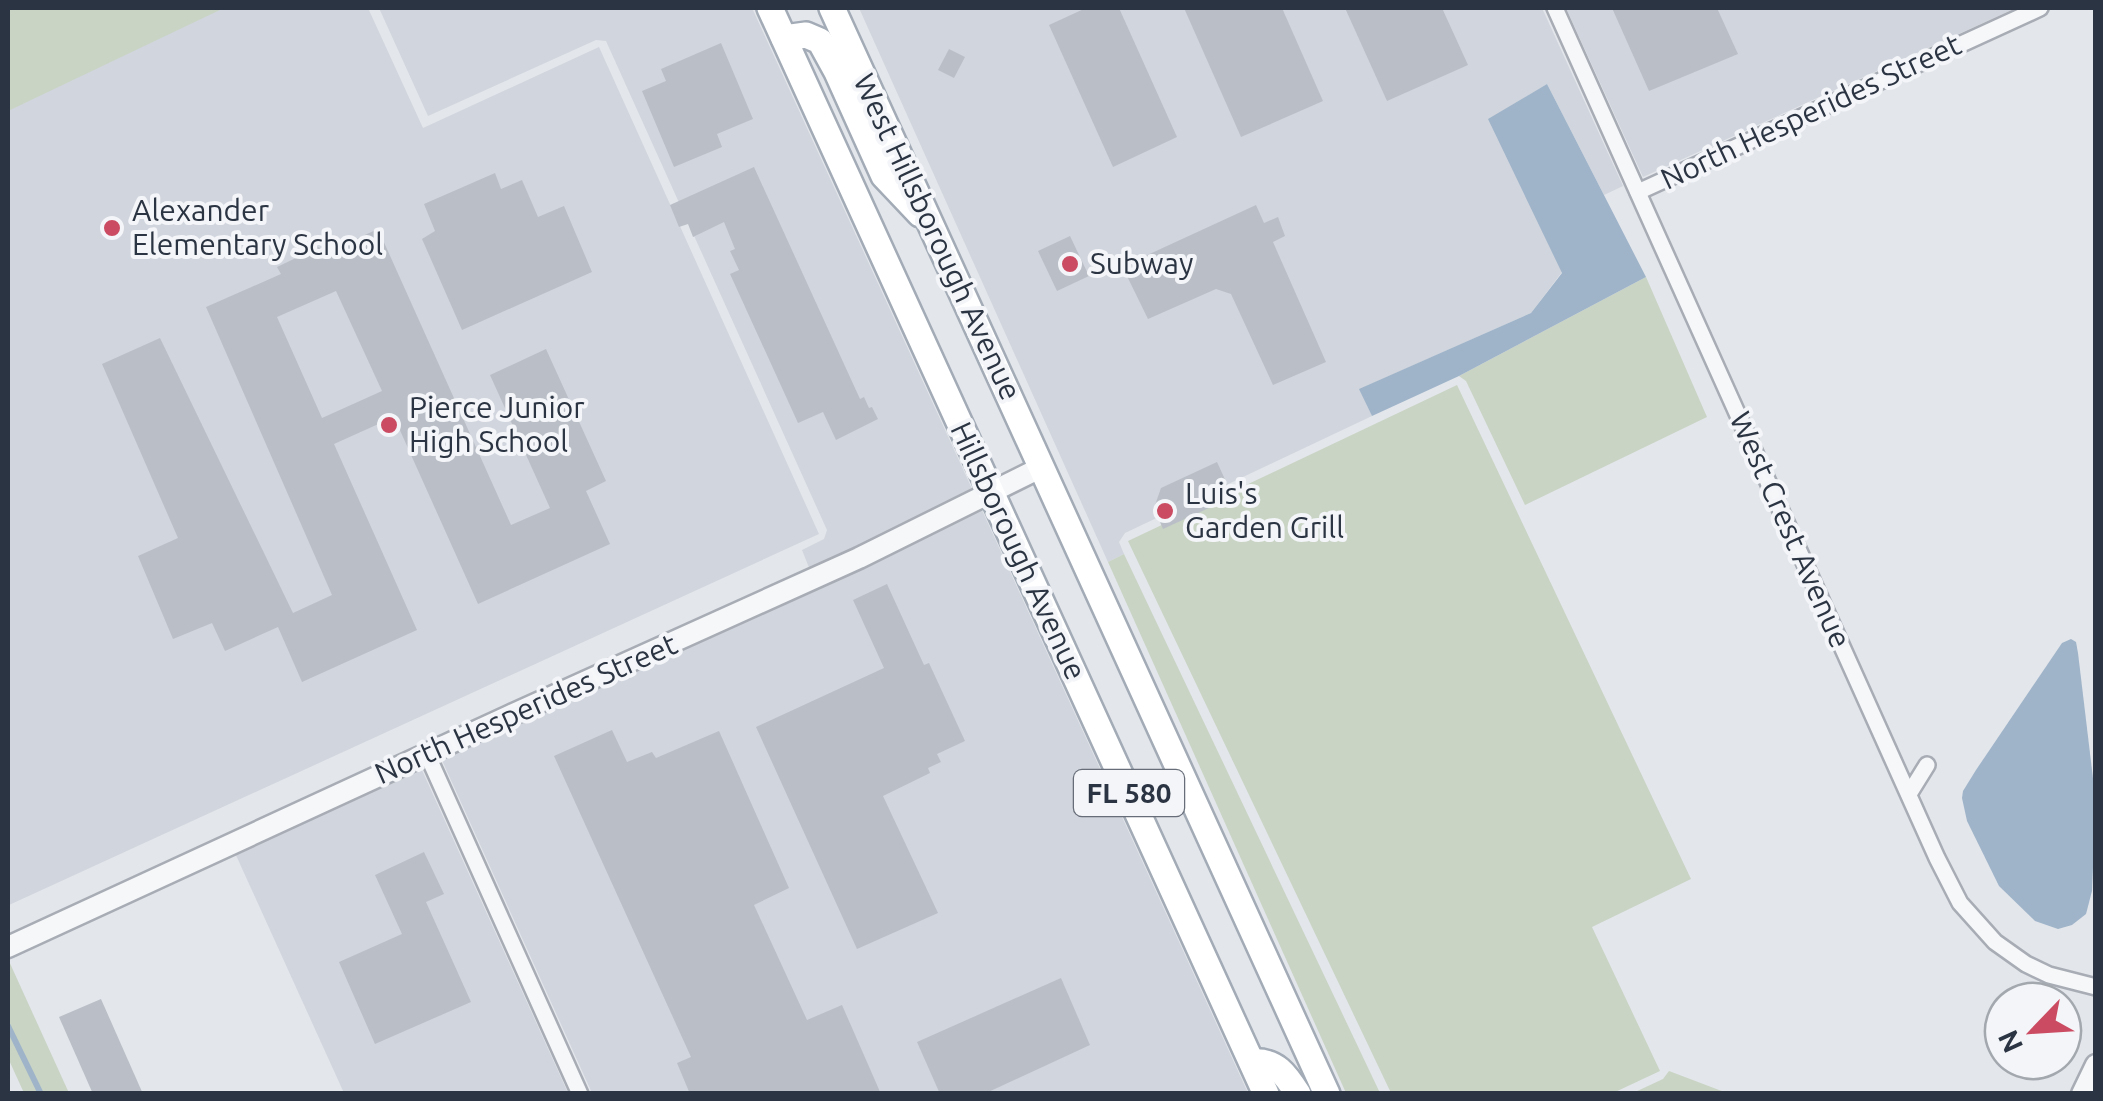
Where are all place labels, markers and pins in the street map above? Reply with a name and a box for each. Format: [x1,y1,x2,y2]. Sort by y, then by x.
place label: Alexander Elementary School [132,193,383,261]
marker: Alexander Elementary School [101,217,123,239]
place label: Subway [1090,246,1193,280]
marker: Subway [1059,253,1081,275]
place label: Pierce Junior High School [409,390,585,458]
marker: Pierce Junior High School [378,414,400,436]
place label: Luis's Garden Grill [1185,476,1344,544]
marker: Luis's Garden Grill [1154,500,1176,522]

